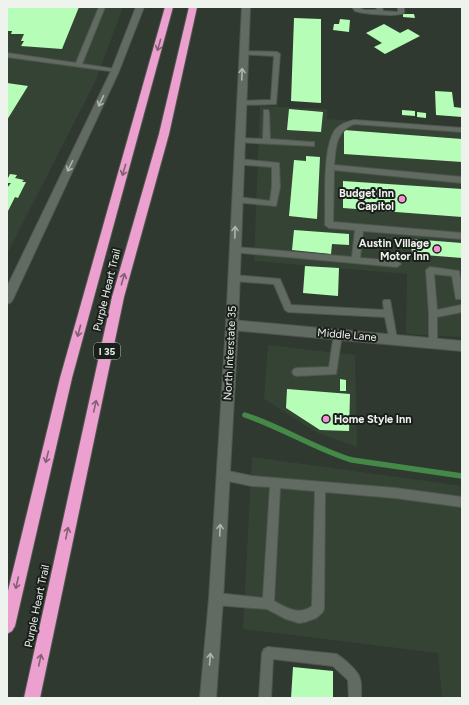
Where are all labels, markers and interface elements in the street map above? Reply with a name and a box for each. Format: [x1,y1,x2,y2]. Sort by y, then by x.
one-way arrow [155,38,162,51]
one-way arrow [238,68,246,81]
one-way arrow [97,95,104,107]
one-way arrow [66,160,73,172]
one-way arrow [120,163,127,176]
place label: Budget Inn Capitol [339,187,394,213]
marker: Budget Inn Capitol [397,194,407,204]
one-way arrow [232,226,239,239]
place label: Austin Village Motor Inn [359,237,429,263]
marker: Austin Village Motor Inn [432,244,442,254]
street label: Purple Heart Trail [91,248,123,332]
one-way arrow [120,273,127,286]
street label: North Interstate 35 [221,305,239,401]
one-way arrow [75,324,82,337]
street label: Middle Lane [317,326,377,344]
road number: I 35 [94,343,120,359]
one-way arrow [92,400,100,413]
place label: Home Style Inn [334,413,411,426]
marker: Home Style Inn [321,414,331,424]
one-way arrow [43,450,50,463]
one-way arrow [216,524,223,537]
one-way arrow [63,526,71,539]
street label: Purple Heart Trail [22,563,52,649]
one-way arrow [12,577,20,590]
one-way arrow [206,653,214,666]
one-way arrow [37,654,45,667]

